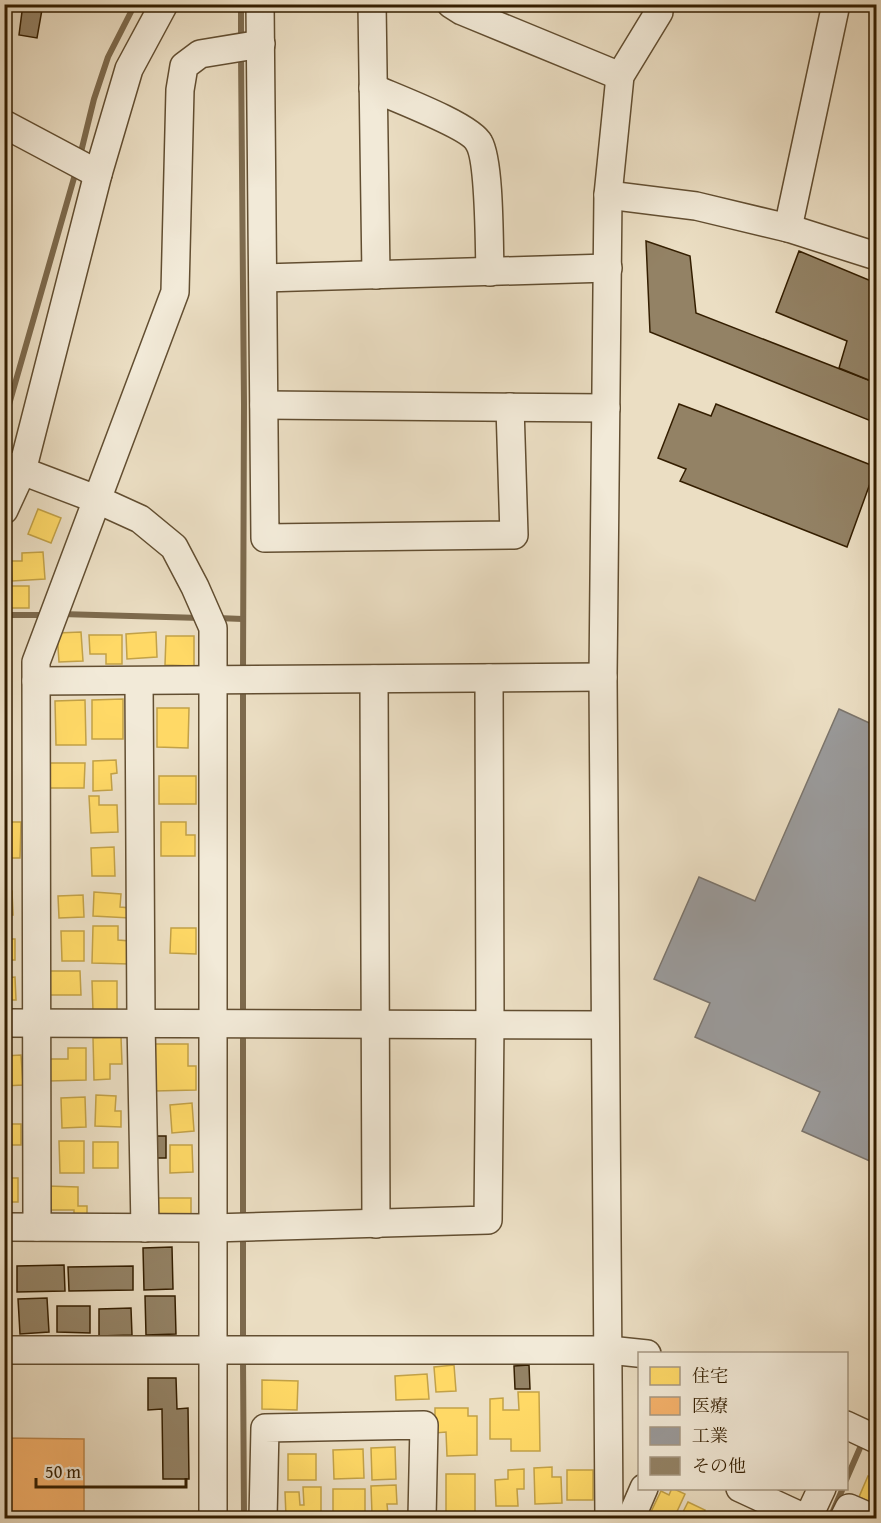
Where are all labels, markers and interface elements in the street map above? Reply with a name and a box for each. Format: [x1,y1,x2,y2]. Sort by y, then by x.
legend [638,1352,848,1490]
text: 住宅 [692,1362,728,1389]
text: 医療 [692,1392,728,1419]
text: 工業 [692,1422,728,1449]
scale bar [36,1451,186,1489]
text: その他 [692,1452,746,1479]
text: 50 m [45,1458,81,1485]

